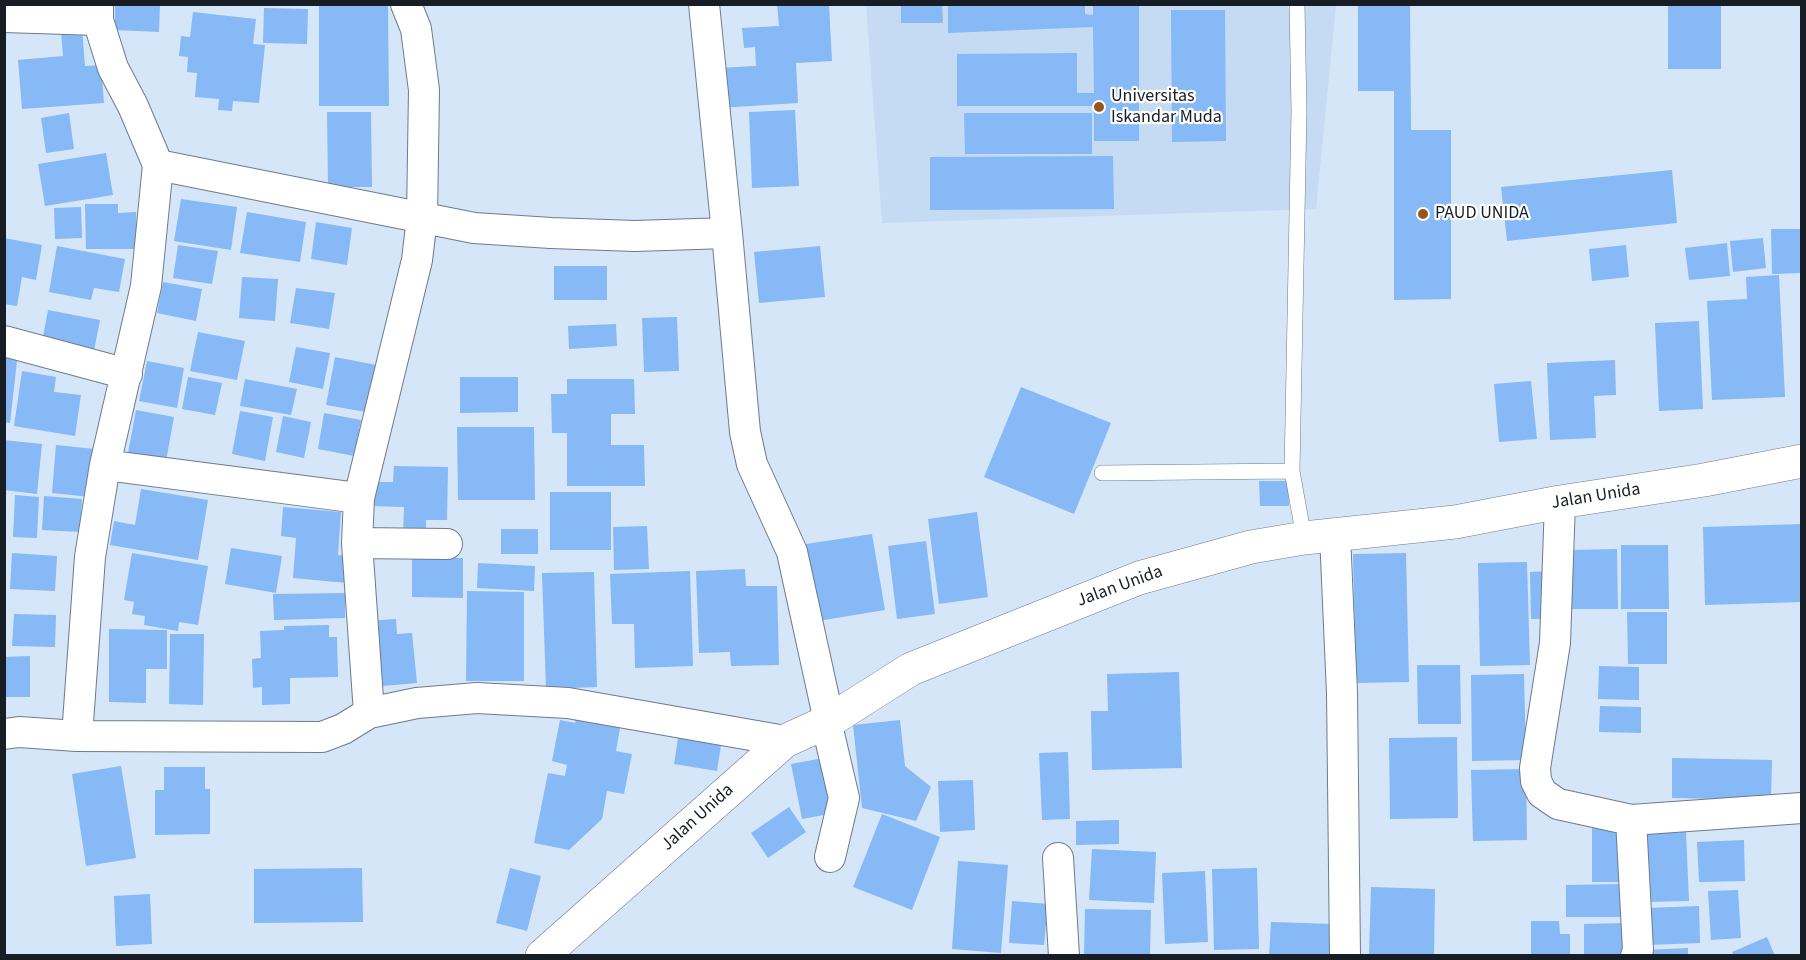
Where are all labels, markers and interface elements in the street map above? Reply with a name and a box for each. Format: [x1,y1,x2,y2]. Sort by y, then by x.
place label: Universitas Iskandar Muda [1111,86,1222,128]
marker: Universitas Iskandar Muda [1092,100,1106,114]
place label: PAUD UNIDA [1435,203,1529,225]
marker: PAUD UNIDA [1416,207,1430,221]
street label: Jalan Unida [1550,479,1642,515]
street label: Jalan Unida [1074,562,1166,612]
street label: Jalan Unida [657,780,739,856]

